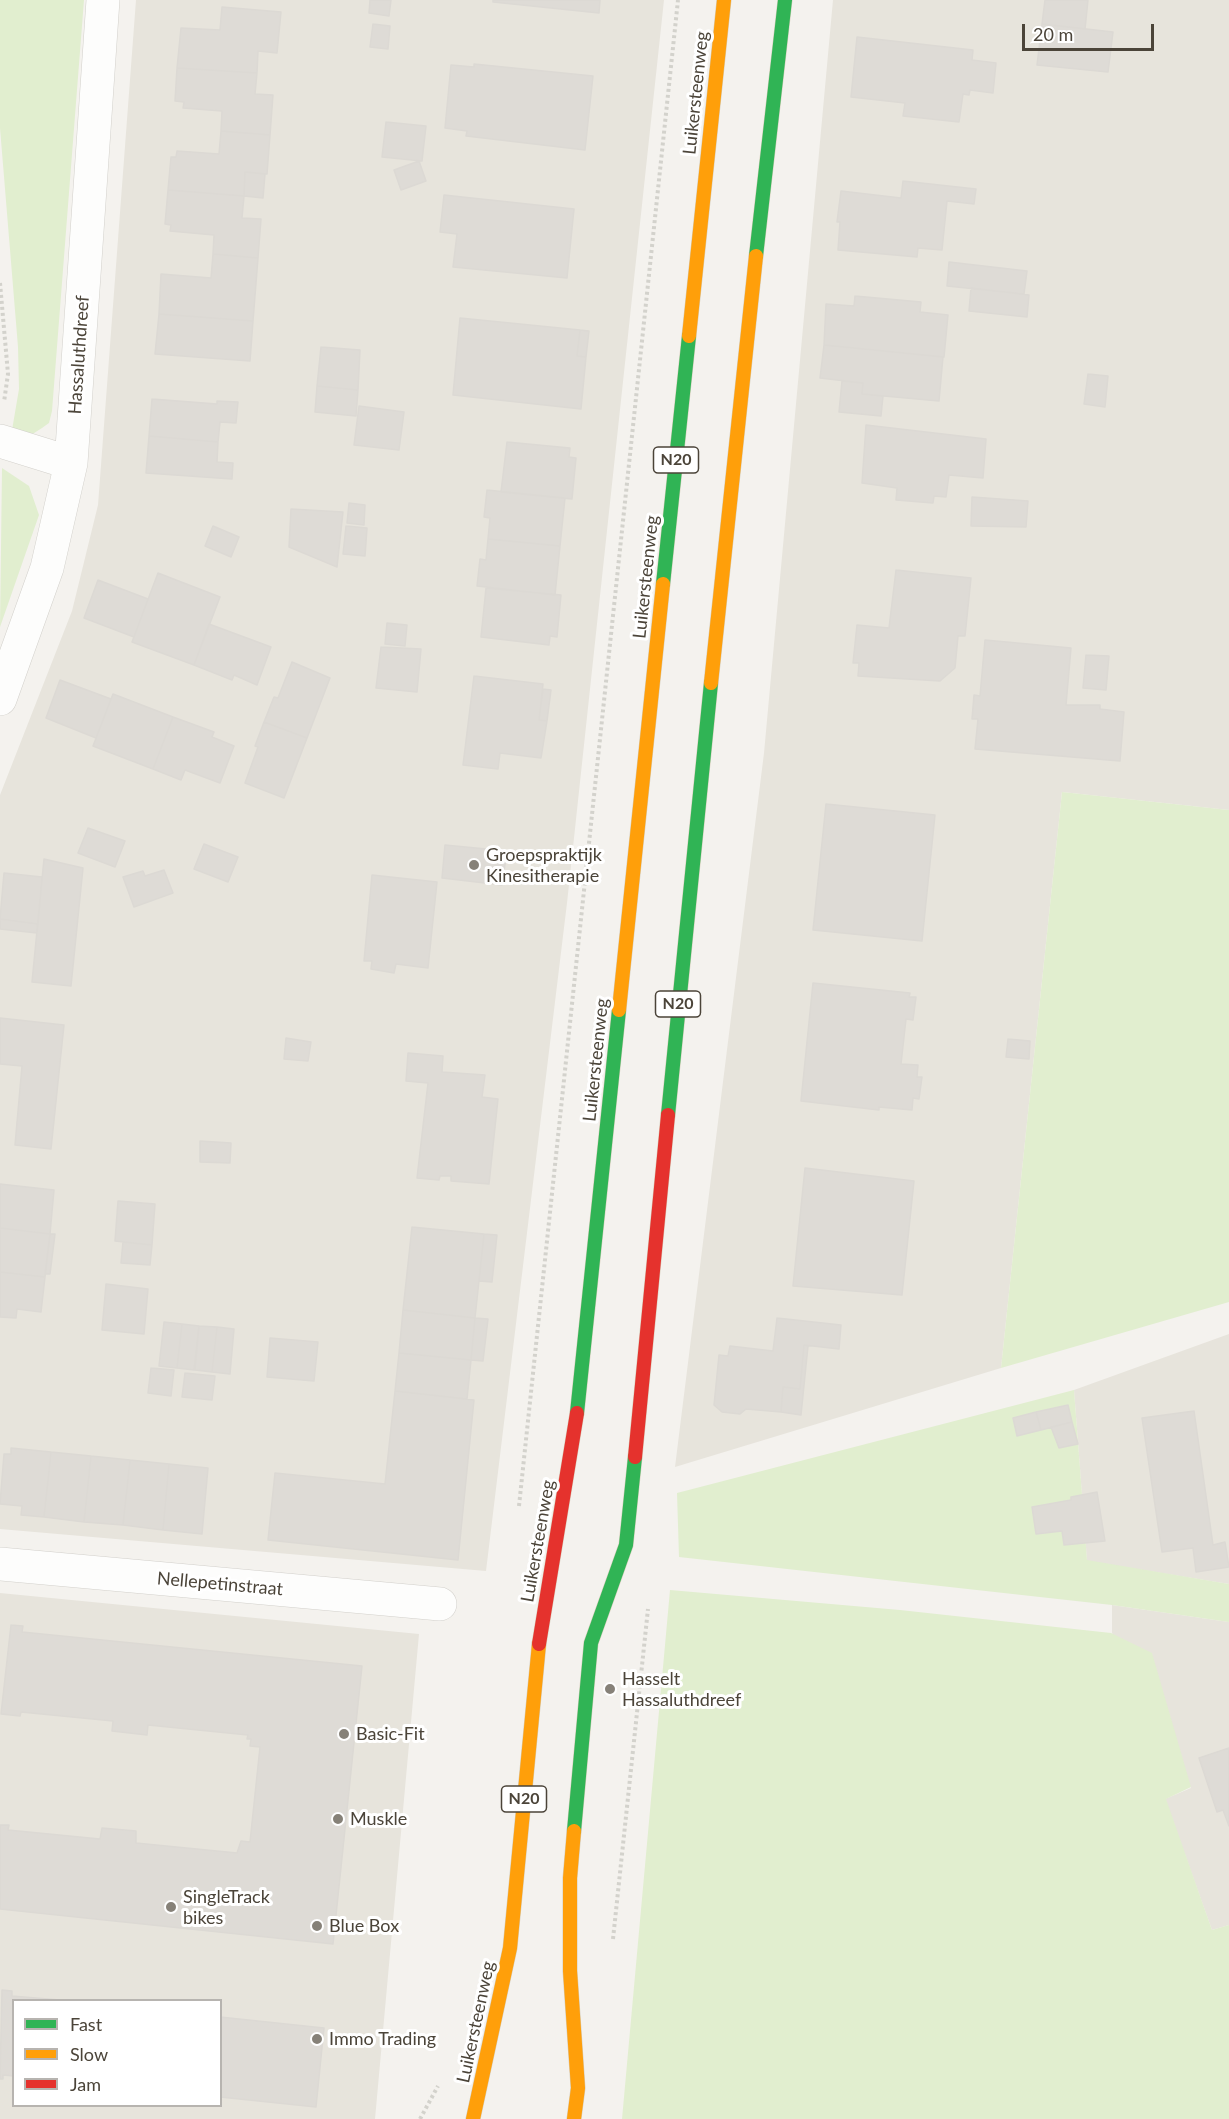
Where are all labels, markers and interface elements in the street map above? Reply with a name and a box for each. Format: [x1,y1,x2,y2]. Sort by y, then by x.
scale bar [1025,12,1157,50]
text: 20 m [1033,23,1073,45]
street label: Luikersteenweg [679,30,713,156]
street label: Hassaluthdreef [64,295,94,415]
road number: N20 [654,447,698,473]
street label: Luikersteenweg [629,514,663,640]
place label: Groepspraktijk Kinesitherapie [486,844,602,886]
marker: Groepspraktijk Kinesitherapie [467,858,481,872]
road number: N20 [656,991,700,1017]
street label: Luikersteenweg [579,997,613,1123]
street label: Luikersteenweg [517,1478,559,1604]
street label: Nellepetinstraat [156,1568,284,1600]
place label: Hasselt Hassaluthdreef [622,1668,741,1710]
marker: Hasselt Hassaluthdreef [603,1682,617,1696]
place label: Basic-Fit [356,1723,425,1745]
marker: Basic-Fit [337,1727,351,1741]
road number: N20 [502,1786,546,1812]
place label: Muskle [350,1808,407,1830]
marker: Muskle [331,1812,345,1826]
place label: SingleTrack bikes [183,1886,270,1928]
marker: SingleTrack bikes [164,1900,178,1914]
place label: Blue Box [329,1915,399,1937]
marker: Blue Box [310,1919,324,1933]
street label: Luikersteenweg [453,1959,499,2085]
legend [12,1999,222,2107]
text: Fast [70,2013,102,2035]
place label: Immo Trading [329,2028,436,2050]
marker: Immo Trading [310,2032,324,2046]
text: Slow [70,2043,108,2065]
text: Jam [70,2073,101,2095]

